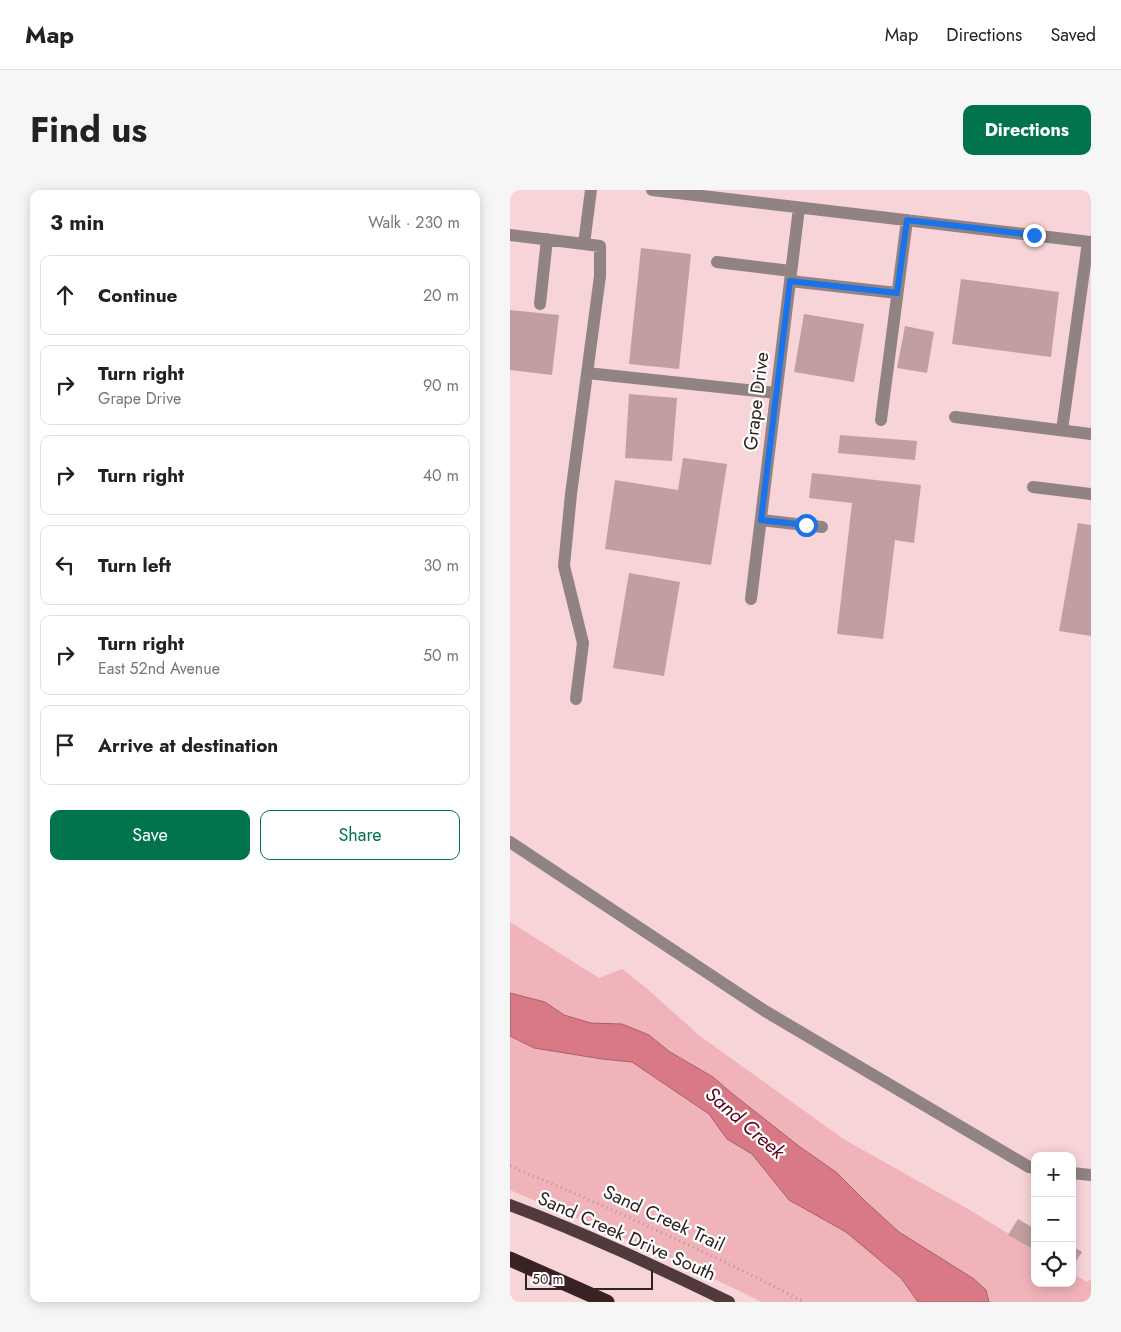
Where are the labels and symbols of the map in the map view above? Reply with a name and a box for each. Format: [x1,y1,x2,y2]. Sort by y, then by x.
route end [1023,224,1046,247]
street label: Grape Drive [737,350,775,452]
route start [795,514,818,537]
water label: Sand Creek [699,1080,792,1167]
street label: Sand Creek Trail [599,1178,729,1258]
street label: Sand Creek Drive South [534,1185,720,1287]
scale bar [525,1267,652,1290]

